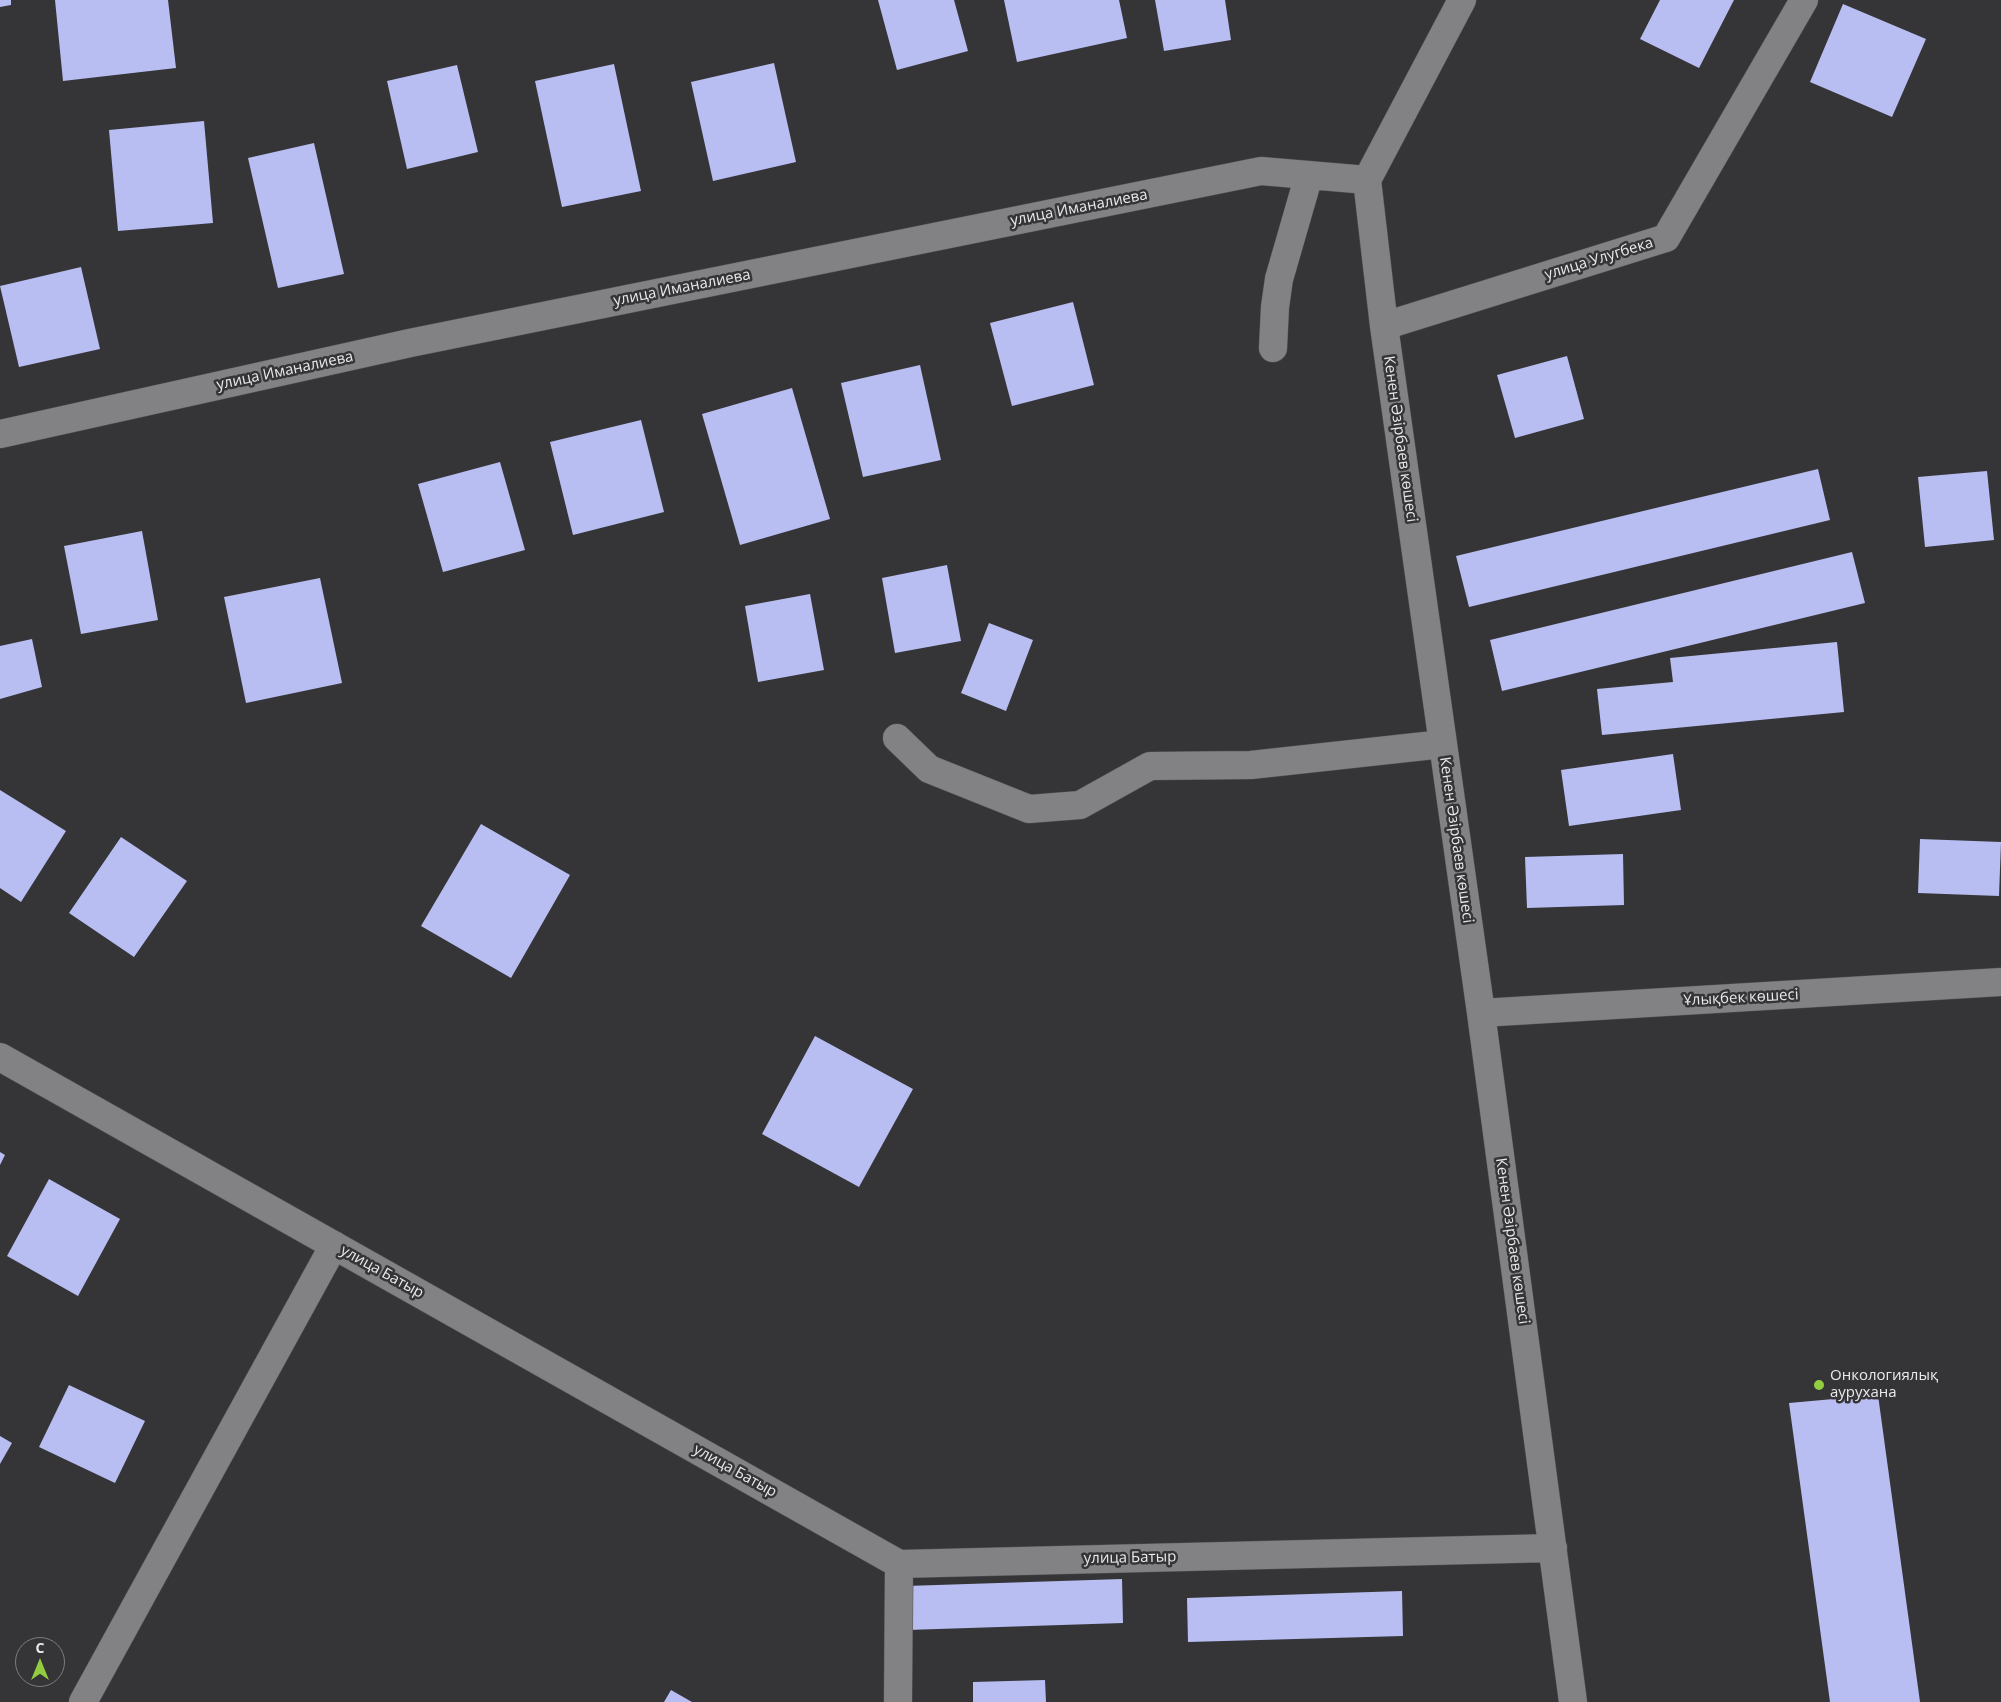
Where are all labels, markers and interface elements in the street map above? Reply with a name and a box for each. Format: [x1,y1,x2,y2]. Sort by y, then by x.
street label: улица Иманалиева [1009,186,1149,230]
street label: улица Улугбека [1543,234,1655,284]
street label: улица Иманалиева [612,266,752,310]
street label: улица Иманалиева [215,348,355,394]
street label: Кенен Әзірбаев көшесі [1379,355,1421,523]
street label: Кенен Әзірбаев көшесі [1435,756,1477,924]
street label: Ұлықбек көшесі [1683,986,1799,1010]
street label: Кенен Әзірбаев көшесі [1491,1157,1533,1325]
street label: улица Батыр [337,1242,427,1302]
place label: Онкологиялық аурухана [1830,1367,1938,1402]
marker: Онкологиялық аурухана [1812,1378,1826,1392]
street label: улица Батыр [690,1441,780,1501]
street label: улица Батыр [1084,1548,1176,1568]
north arrow [15,1637,65,1687]
text: С [36,1638,44,1657]

